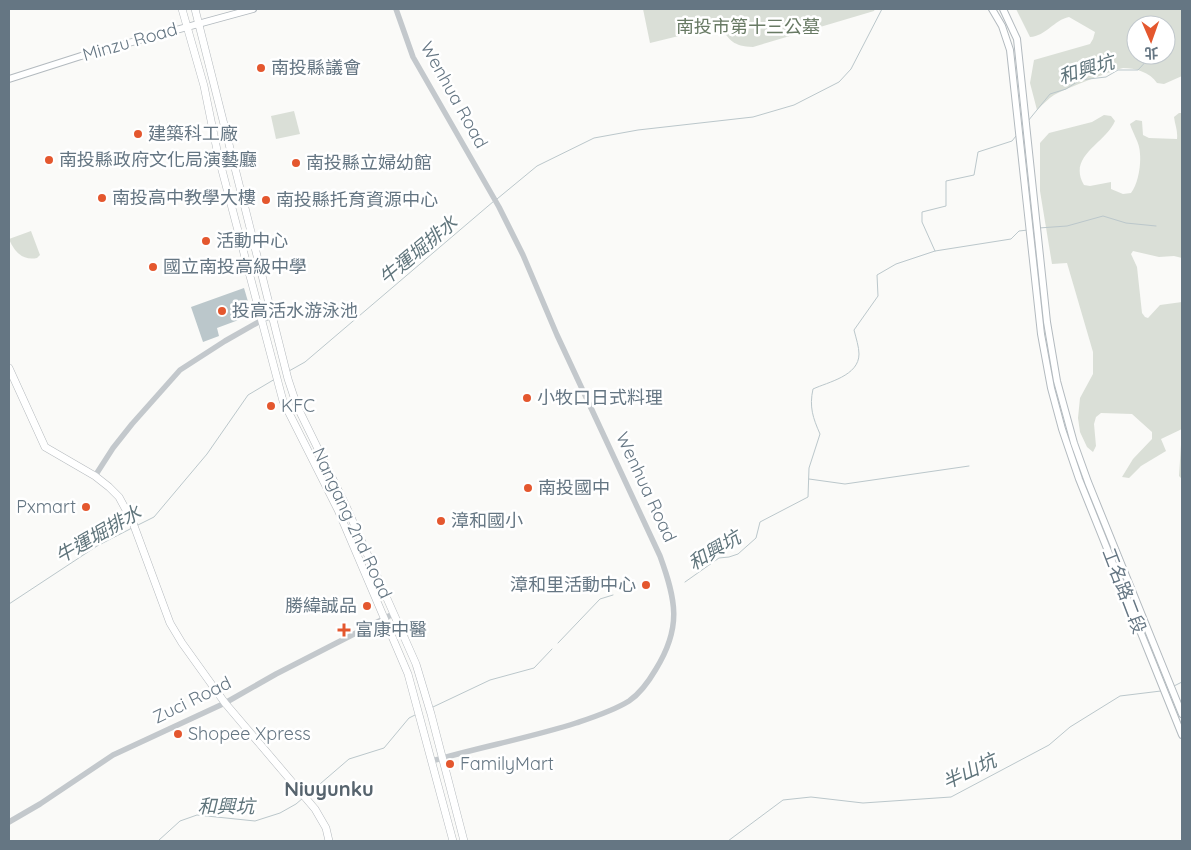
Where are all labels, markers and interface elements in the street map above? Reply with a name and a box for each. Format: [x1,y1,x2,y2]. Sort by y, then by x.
park label: 南投市第十三公墓 [676,15,820,38]
north arrow [1126,15,1176,65]
street label: Minzu Road [80,17,180,66]
street label: Wenhua Road [416,37,493,152]
text: 北 [1144,44,1159,62]
water label: 和興坑 [1055,48,1120,89]
place label: 南投縣議會 [271,56,361,79]
marker: 南投縣議會 [255,62,267,74]
place label: 建築科工廠 [148,122,238,145]
marker: 建築科工廠 [132,128,144,140]
place label: 南投縣政府文化局演藝廳 [59,148,257,171]
place label: 南投縣立婦幼館 [306,151,432,174]
marker: 南投縣政府文化局演藝廳 [43,154,55,166]
marker: 南投縣立婦幼館 [290,157,302,169]
place label: 南投高中教學大樓 [112,186,256,209]
place label: 南投縣托育資源中心 [276,188,438,211]
marker: 南投高中教學大樓 [96,192,108,204]
marker: 南投縣托育資源中心 [260,194,272,206]
water label: 牛運堀排水 [374,210,463,290]
place label: 活動中心 [216,229,288,252]
marker: 活動中心 [200,235,212,247]
place label: 國立南投高級中學 [163,255,307,278]
marker: 國立南投高級中學 [147,261,159,273]
place label: 投高活水游泳池 [232,299,358,322]
marker: 投高活水游泳池 [216,305,228,317]
place label: 小牧口日式料理 [537,386,663,409]
marker: 小牧口日式料理 [521,392,533,404]
place label: KFC [281,394,315,417]
marker: KFC [265,400,277,412]
street label: Wenhua Road [611,428,682,545]
street label: Nangang 2nd Road [307,444,398,602]
place label: 南投國中 [538,476,610,499]
marker: 南投國中 [522,482,534,494]
place label: Pxmart [16,495,76,518]
water label: 牛運堀排水 [51,499,146,568]
marker: Pxmart [80,501,92,513]
place label: 漳和國小 [451,509,523,532]
marker: 漳和國小 [435,515,447,527]
water label: 和興坑 [683,523,747,575]
street label: 工名路二段 [1098,545,1151,637]
place label: 漳和里活動中心 [510,573,636,596]
marker: 漳和里活動中心 [640,579,652,591]
place label: 勝緯誠品 [285,594,357,617]
marker: 勝緯誠品 [361,600,373,612]
place label: 富康中醫 [355,618,427,641]
marker: 富康中醫 [337,623,351,637]
street label: Zuci Road [149,671,235,728]
place label: Shopee Xpress [188,722,311,745]
marker: Shopee Xpress [172,728,184,740]
water label: 半山坑 [938,747,1003,794]
place label: FamilyMart [460,752,554,775]
marker: FamilyMart [444,758,456,770]
district label: Niuyunku [284,776,374,801]
water label: 和興坑 [197,794,257,818]

